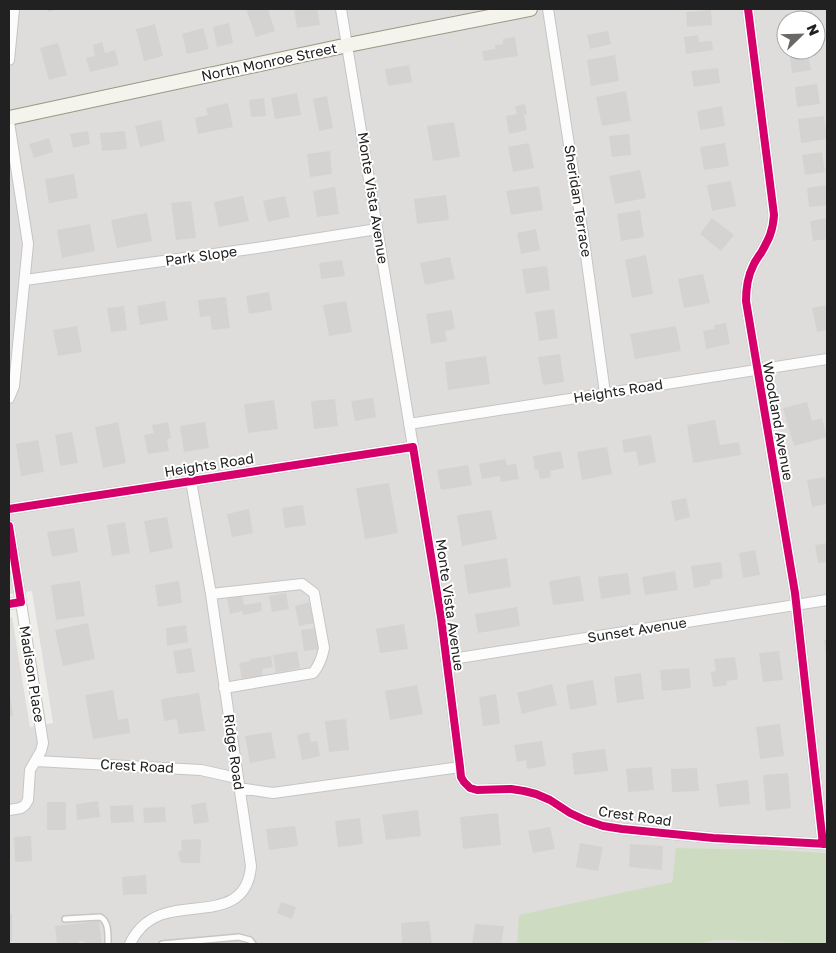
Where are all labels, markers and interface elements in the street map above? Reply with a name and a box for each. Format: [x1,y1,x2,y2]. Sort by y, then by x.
north arrow [776,10,826,60]
text: N [804,22,823,38]
street label: North Monroe Street [199,39,338,84]
street label: Monte Vista Avenue [355,131,392,265]
street label: Sheridan Terrace [561,144,596,258]
street label: Park Slope [164,242,238,269]
street label: Woodland Avenue [760,360,797,482]
street label: Heights Road [572,375,664,406]
street label: Heights Road [163,449,255,480]
street label: Monte Vista Avenue [433,538,468,672]
street label: Sunset Avenue [586,613,688,646]
street label: Madison Place [16,624,49,723]
street label: Ridge Road [221,713,248,791]
street label: Crest Road [100,755,174,776]
street label: Crest Road [597,802,673,829]

